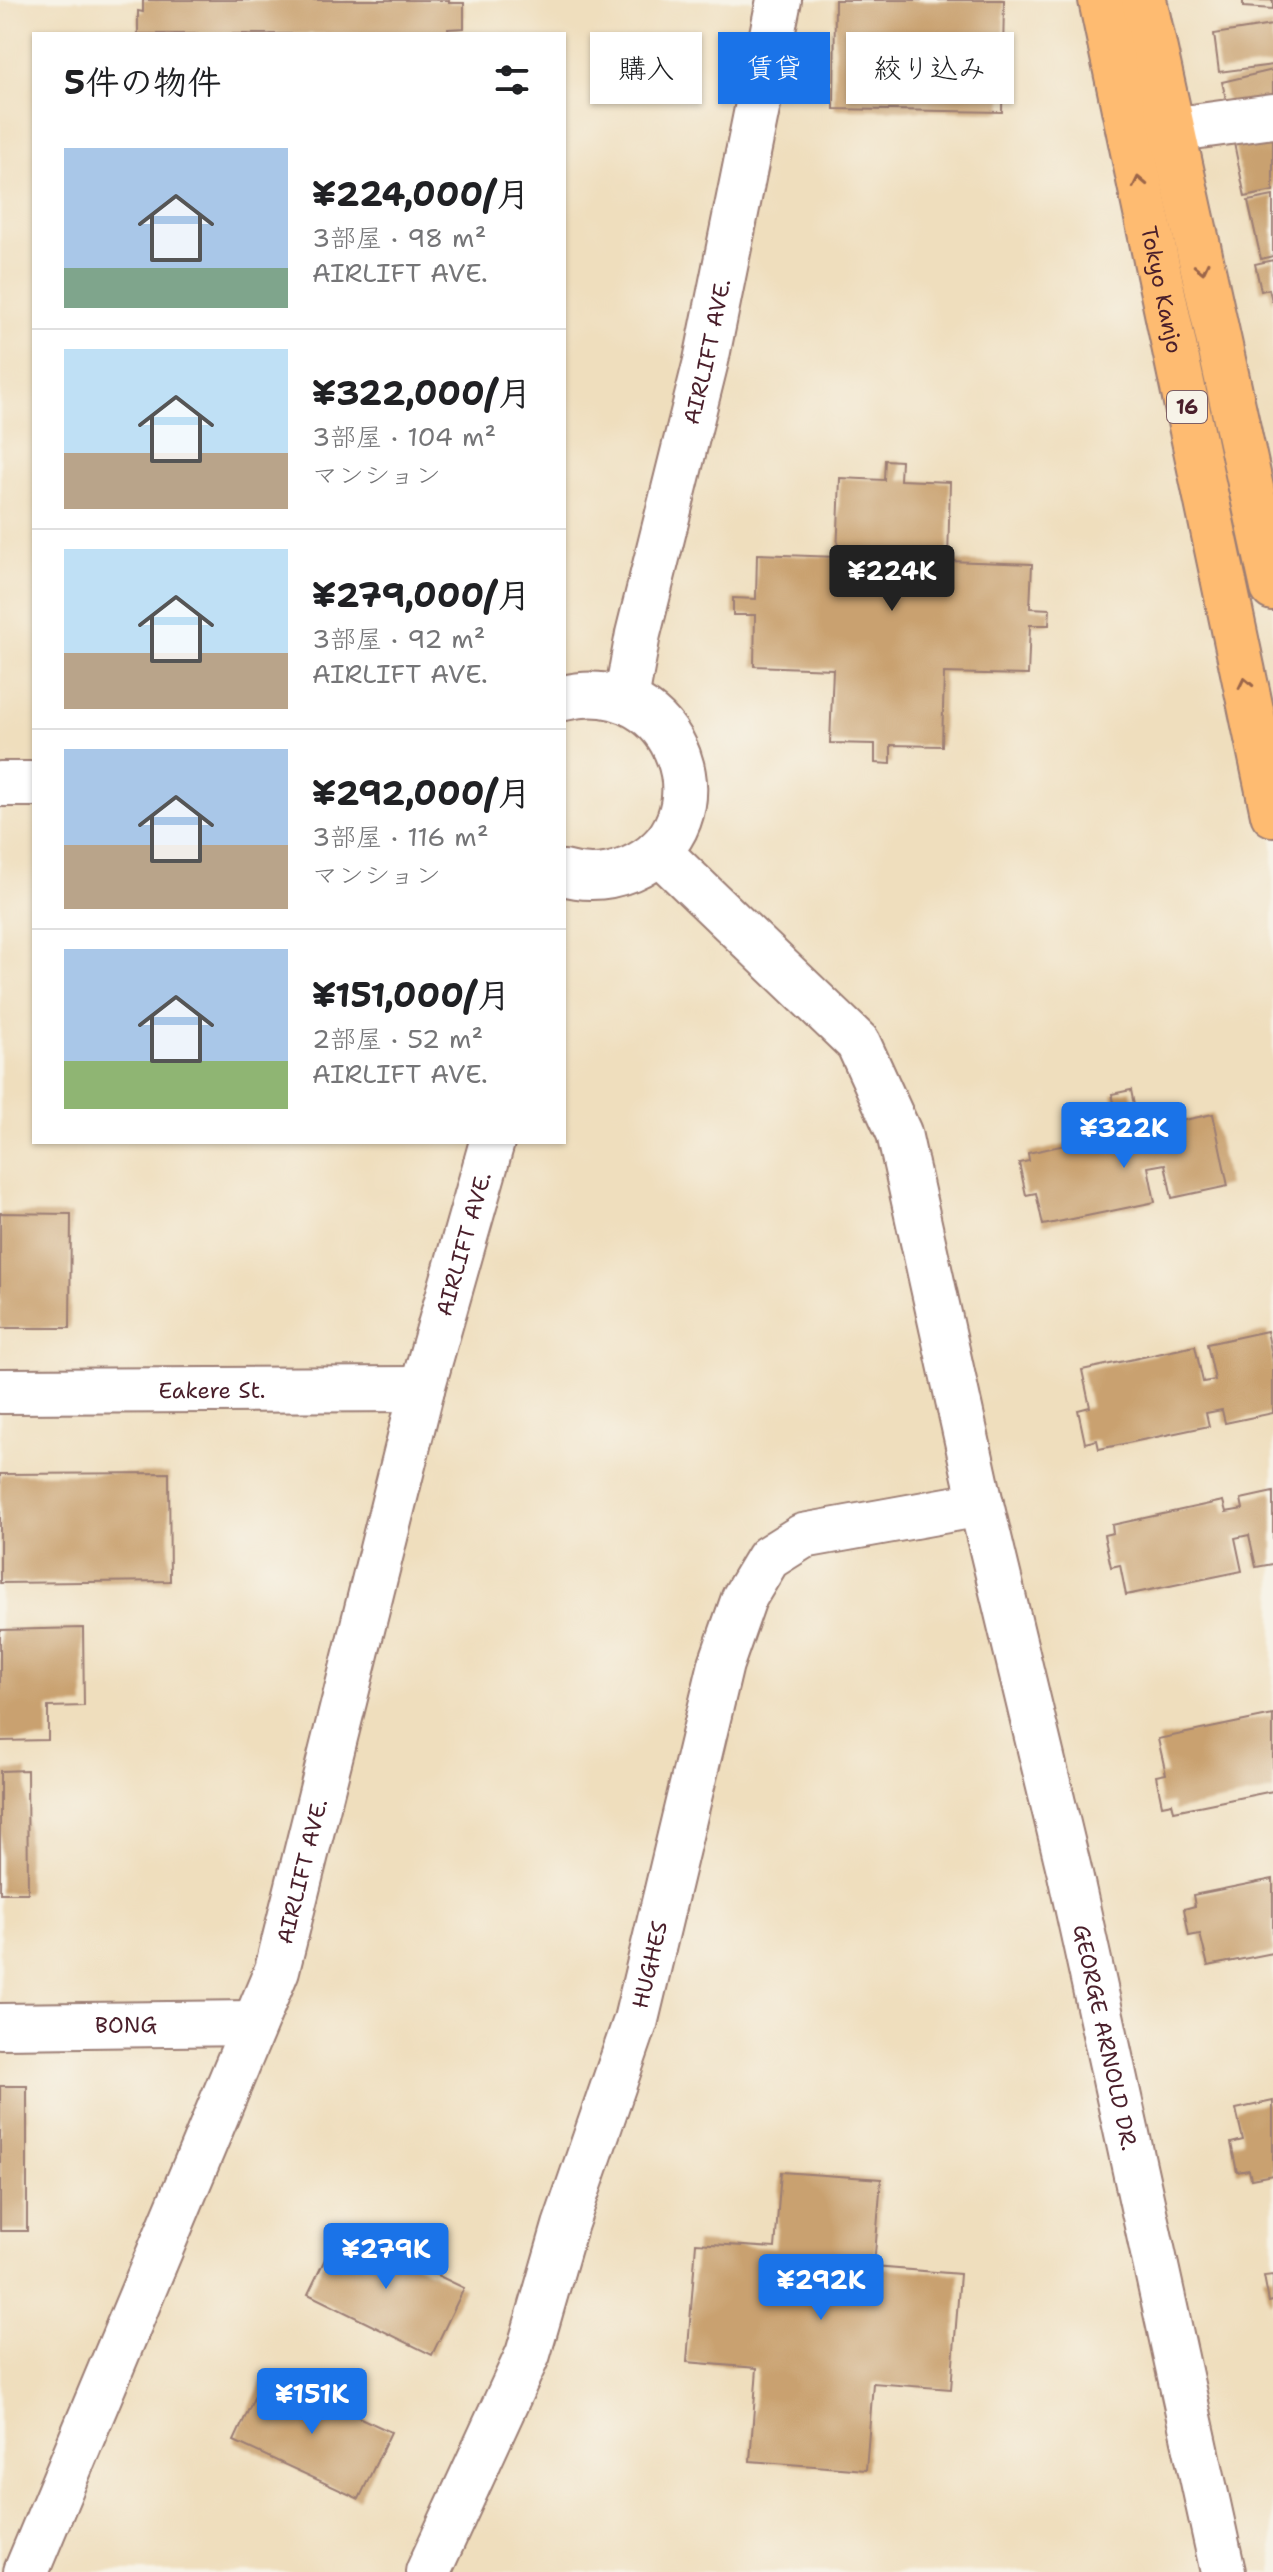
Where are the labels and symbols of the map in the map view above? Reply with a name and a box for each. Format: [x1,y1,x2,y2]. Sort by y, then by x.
one-way arrow [1131,176,1148,189]
street label: Tokyo Kanjo [1135,223,1190,356]
one-way arrow [1193,260,1210,274]
street label: AIRLIFT AVE. [676,276,737,427]
road number: 16 [1167,391,1207,423]
pin: ¥224K [836,545,948,613]
one-way arrow [1237,677,1254,690]
pin: ¥322K [1068,1102,1180,1170]
street label: AIRLIFT AVE. [429,1168,497,1319]
street label: Eakere St. [158,1375,266,1405]
street label: AIRLIFT AVE. [270,1796,334,1947]
street label: HUGHES [625,1918,674,2011]
street label: GEORGE ARNOLD DR. [1067,1922,1145,2153]
street label: BONG [95,2010,158,2039]
pin: ¥279K [330,2223,442,2291]
pin: ¥292K [765,2254,877,2322]
pin: ¥151K [256,2368,368,2436]

